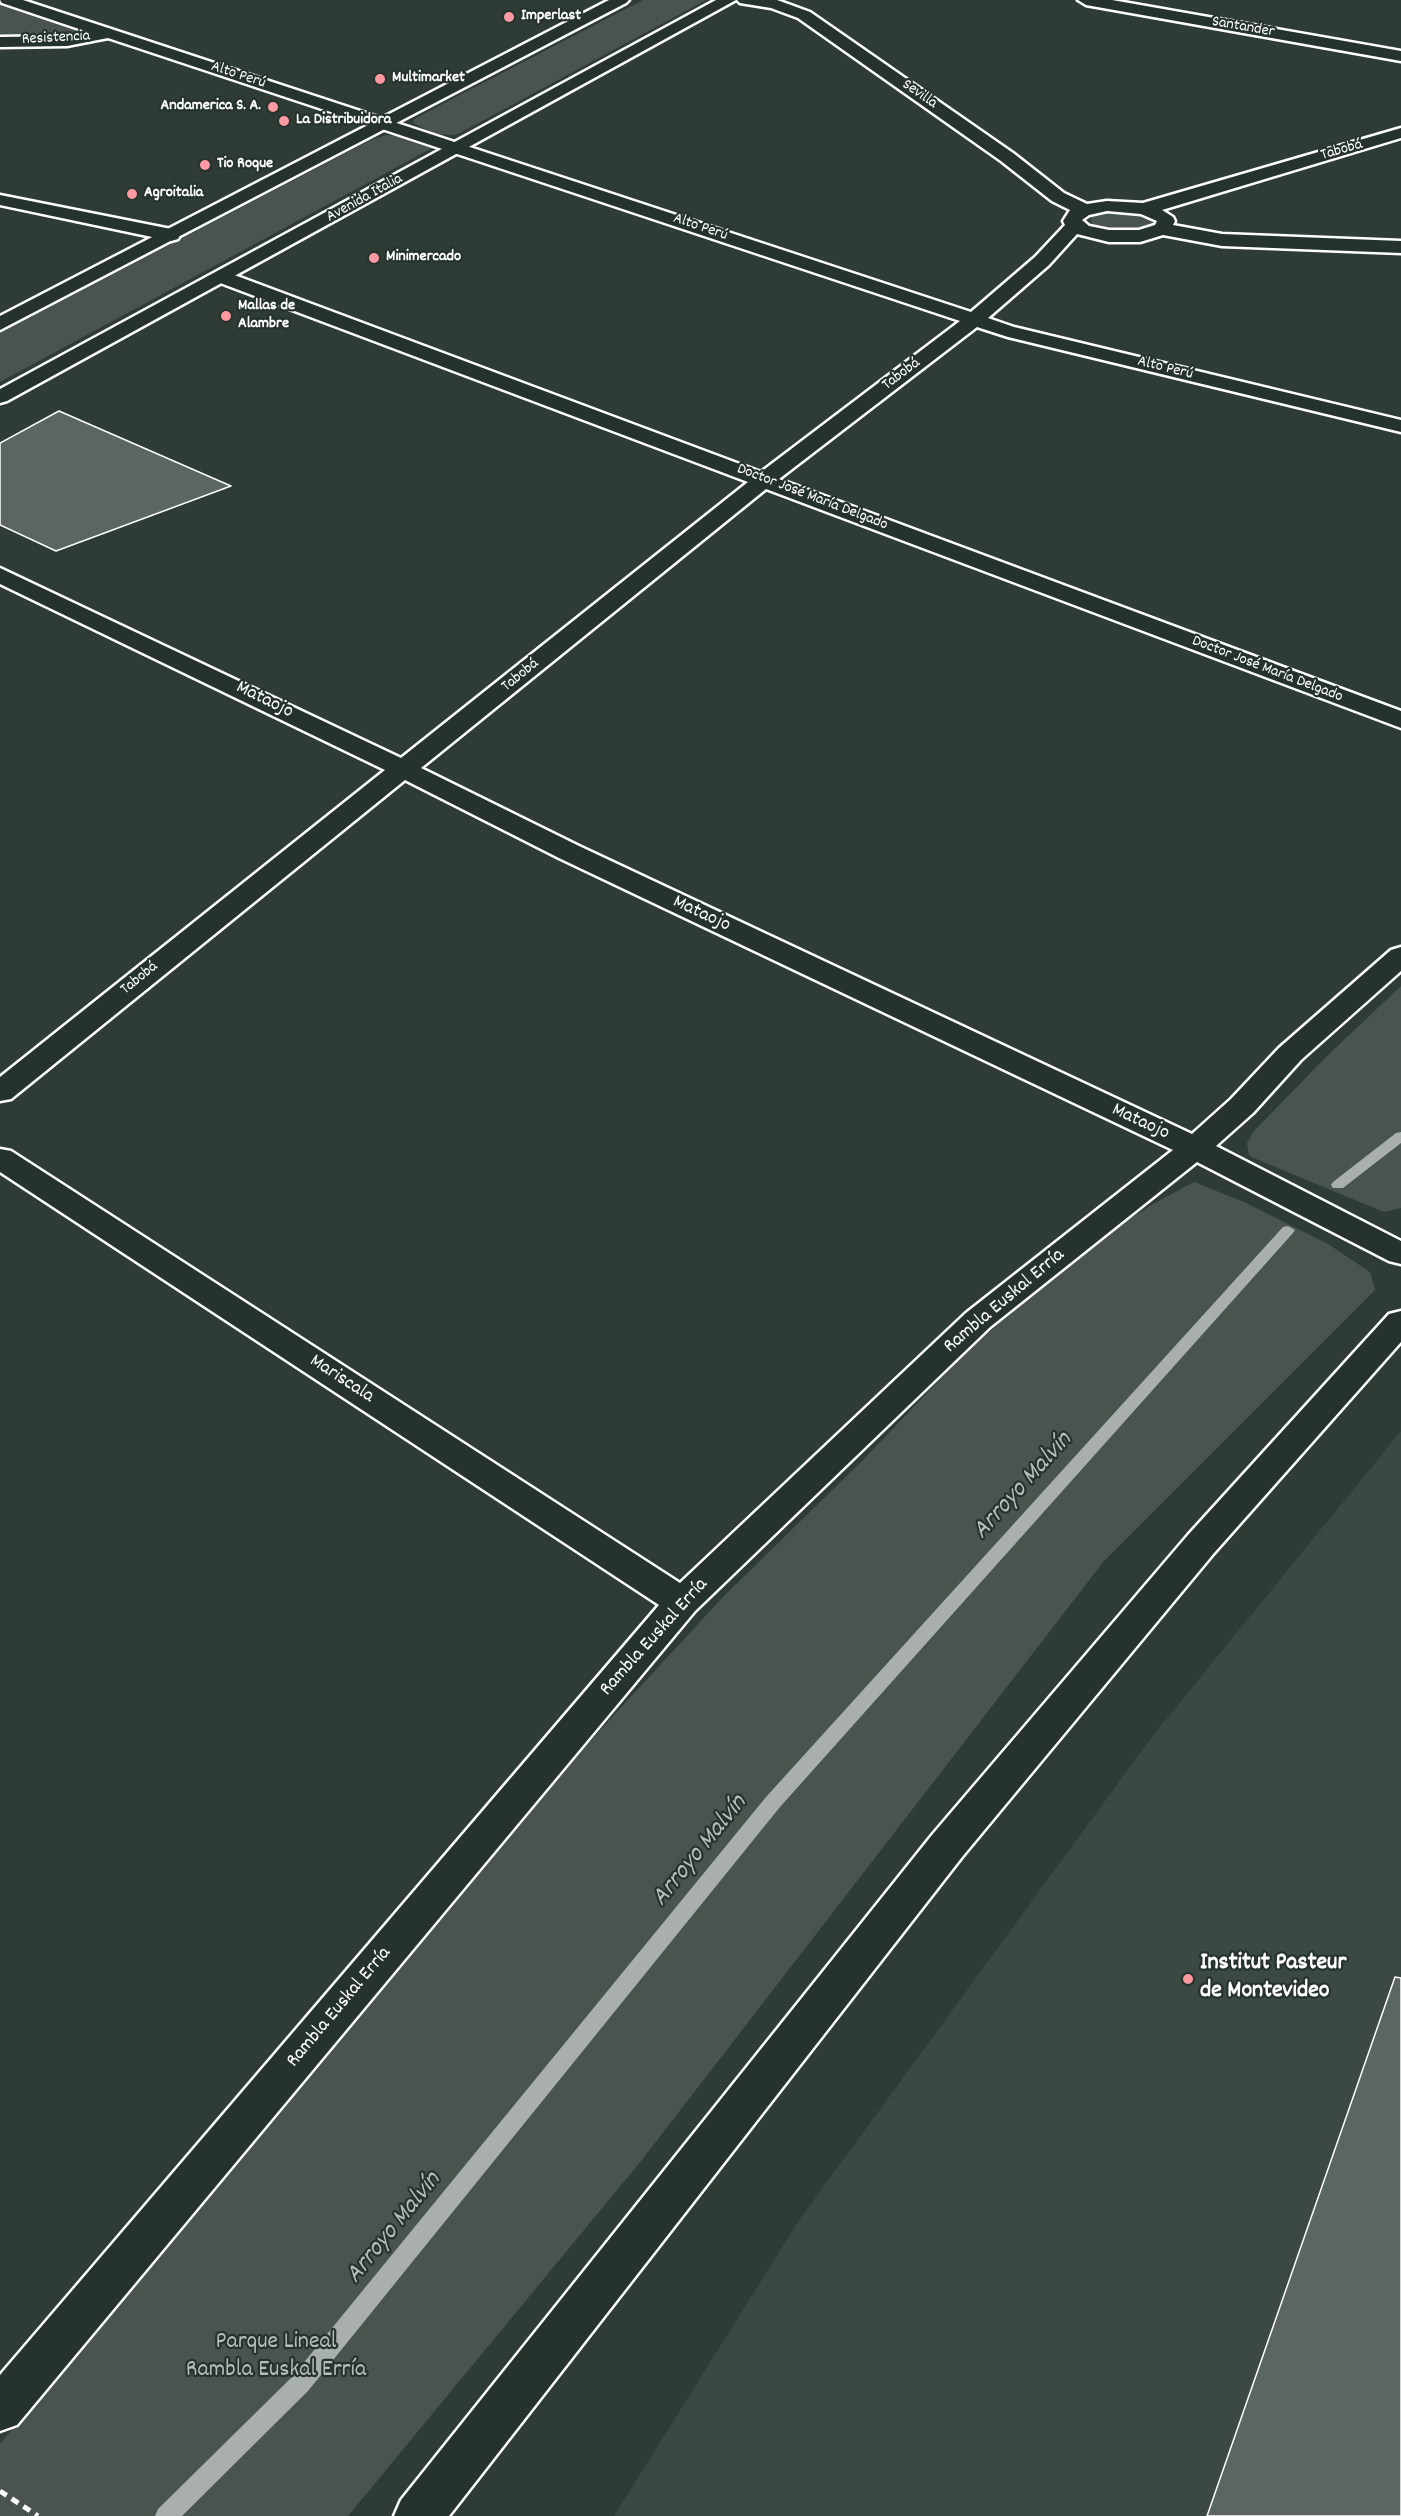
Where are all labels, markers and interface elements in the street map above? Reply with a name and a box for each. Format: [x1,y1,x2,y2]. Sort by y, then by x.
place label: Imperlast [521,7,581,27]
marker: Imperlast [502,10,516,24]
street label: Santander [1210,13,1276,43]
street label: Resistencia [21,28,91,50]
street label: Alto Perú [208,58,268,94]
place label: Multimarket [392,69,465,89]
marker: Multimarket [373,72,387,86]
street label: Sevilla [898,76,940,114]
place label: Andamerica S. A. [161,97,261,117]
marker: Andamerica S. A. [266,100,280,114]
place label: La Distribuidora [296,111,391,131]
marker: La Distribuidora [277,114,291,128]
street label: Tabobá [1319,136,1365,166]
place label: Tio Roque [217,155,273,175]
marker: Tio Roque [198,158,212,172]
street label: Avenida Italia [324,170,406,228]
place label: Agroitalia [144,184,203,204]
marker: Agroitalia [125,187,139,201]
street label: Alto Perú [670,210,730,246]
place label: Minimercado [386,248,461,268]
marker: Minimercado [367,251,381,265]
place label: Mallas de Alambre [238,297,295,335]
marker: Mallas de Alambre [219,309,233,323]
street label: Alto Perú [1135,353,1195,385]
street label: Tabobá [879,354,925,396]
street label: Doctor José María Delgado [734,460,890,536]
street label: Doctor José María Delgado [1189,632,1345,708]
street label: Tabobá [498,655,544,697]
street label: Mataojo [231,677,297,725]
street label: Mataojo [668,891,734,939]
street label: Tabobá [117,958,163,1000]
street label: Mataojo [1107,1099,1173,1147]
street label: Rambla Euskal Erría [940,1245,1070,1359]
street label: Mariscala [304,1350,378,1410]
water label: Arroyo Malvín [967,1427,1081,1547]
street label: Rambla Euskal Erría [596,1574,714,1702]
water label: Arroyo Malvín [647,1790,755,1914]
street label: Rambla Euskal Erría [283,1943,397,2073]
place label: Institut Pasteur de Montevideo [1200,1951,1346,2007]
marker: Institut Pasteur de Montevideo [1181,1972,1195,1986]
water label: Arroyo Malvín [341,2167,449,2291]
park label: Parque Lineal Rambla Euskal Erría [186,2330,366,2386]

